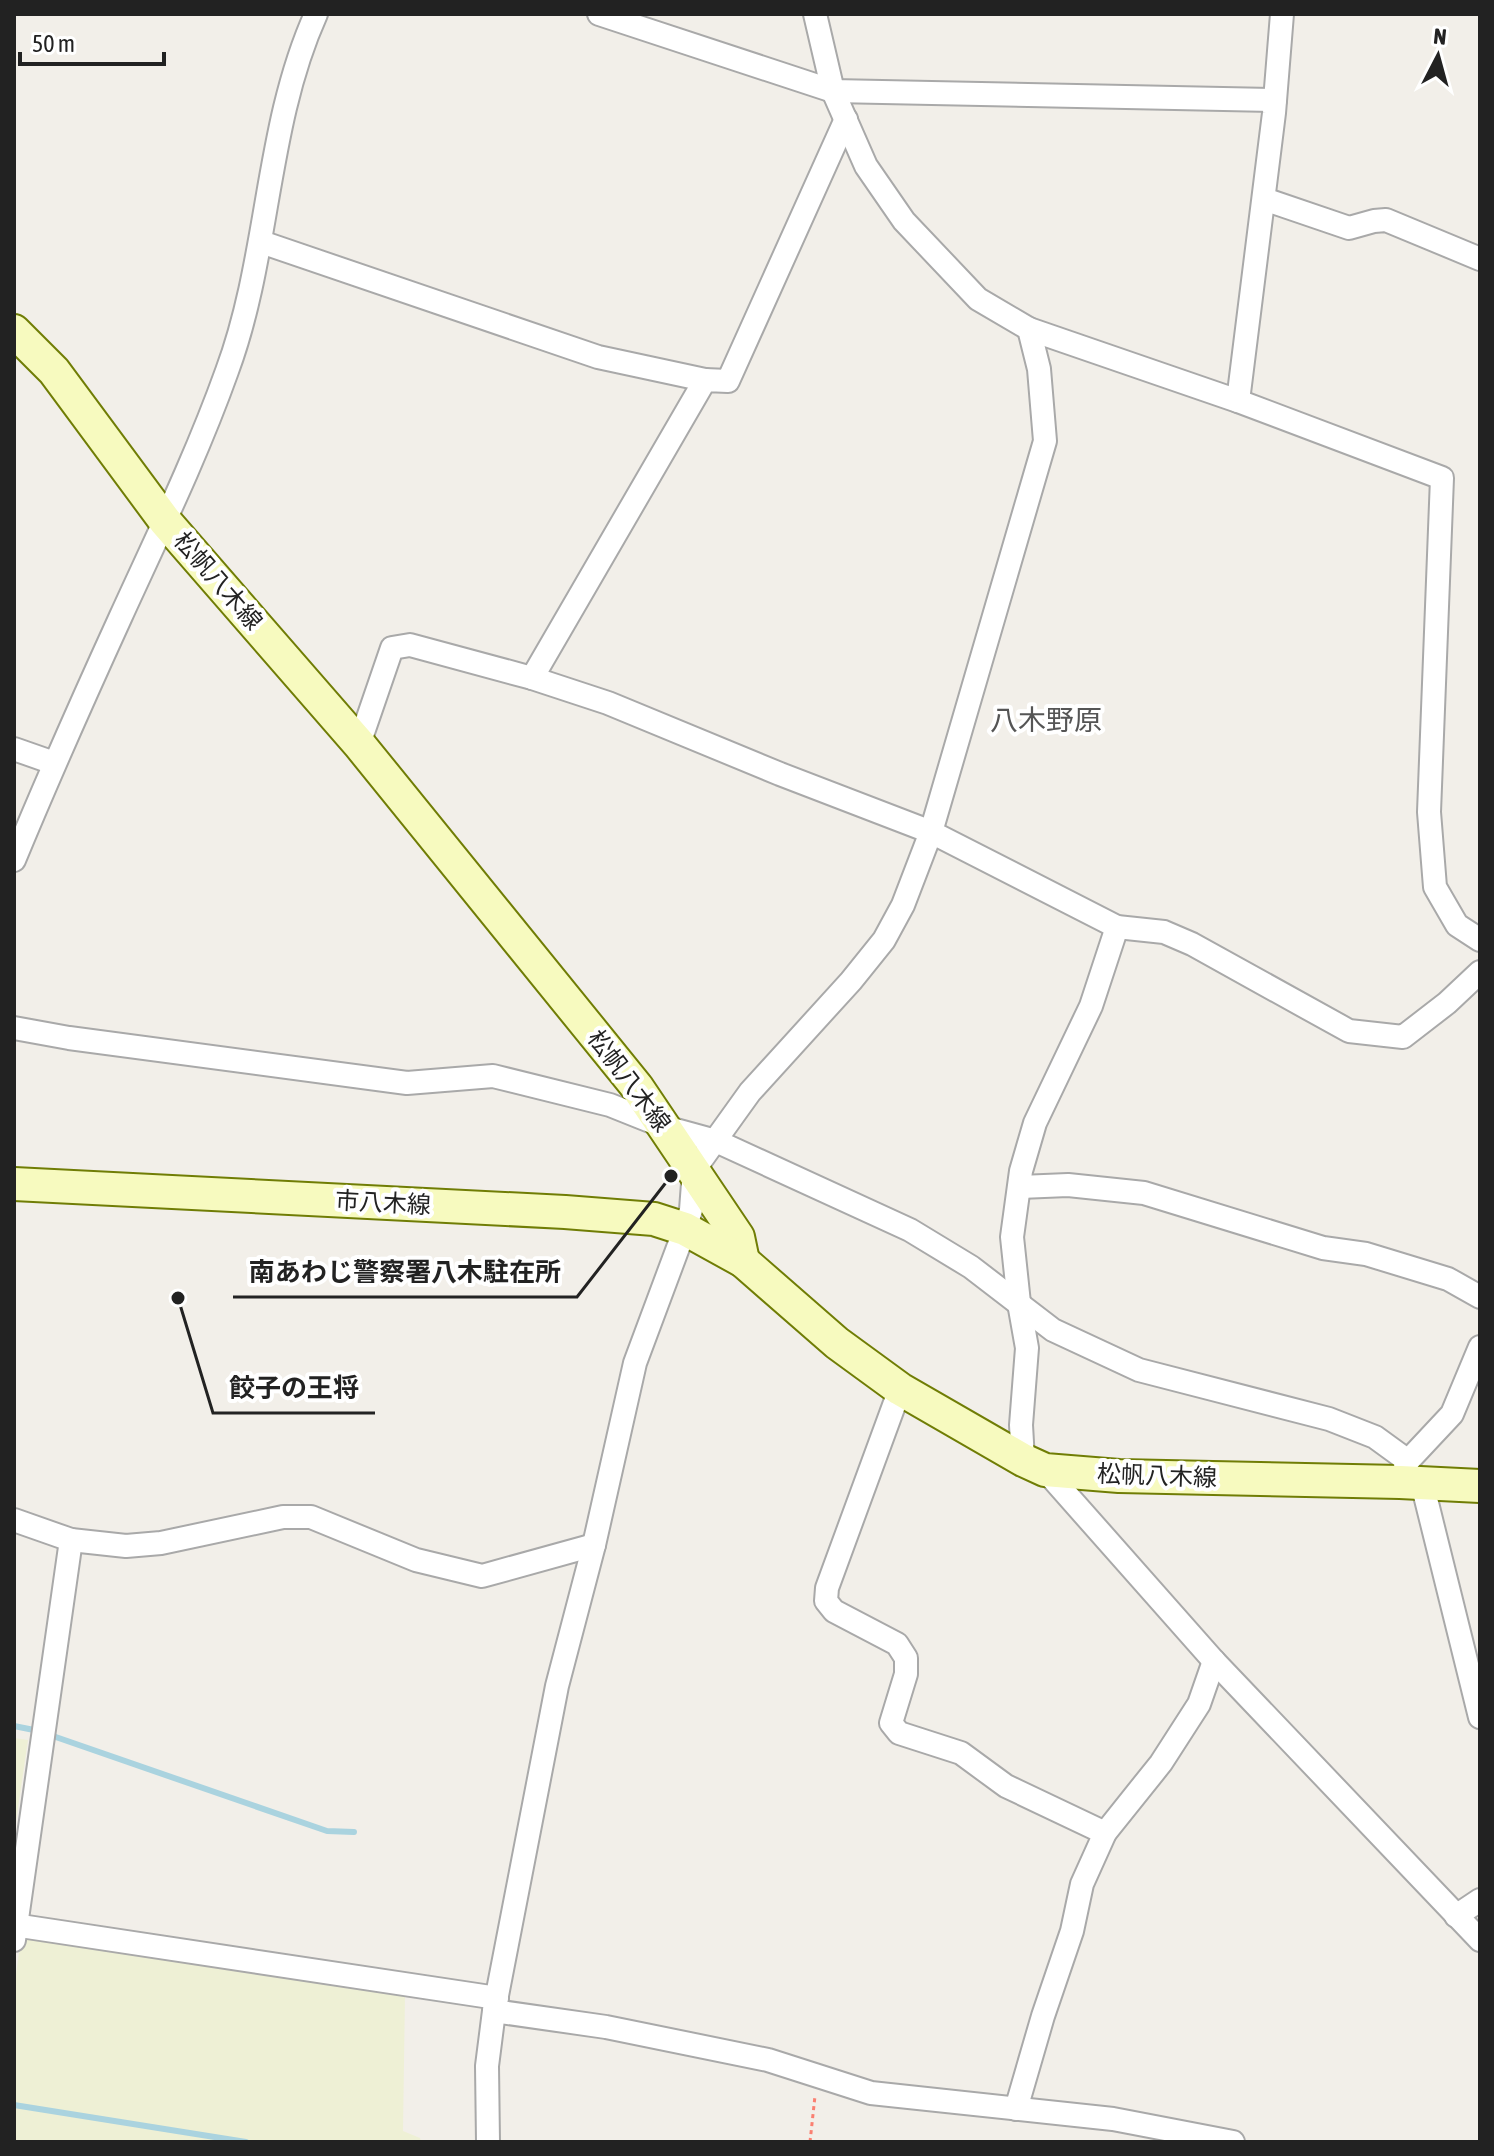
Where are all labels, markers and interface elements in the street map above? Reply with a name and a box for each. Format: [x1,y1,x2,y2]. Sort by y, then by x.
scale bar [20,16,164,66]
north arrow [1398,16,1478,96]
text: N [1432,23,1448,50]
text: 50 m [32,30,75,57]
street label: 松帆八木線 [169,527,268,635]
district label: 八木野原 [990,704,1102,736]
street label: 松帆八木線 [583,1025,676,1137]
street label: 市八木線 [334,1187,432,1218]
callout: 南あわじ警察署八木駐在所 [233,1247,577,1297]
text: 南あわじ警察署八木駐在所 [249,1257,561,1287]
callout: 餃子の王将 [213,1363,375,1413]
text: 餃子の王将 [229,1373,359,1403]
street label: 松帆八木線 [1097,1460,1217,1491]

